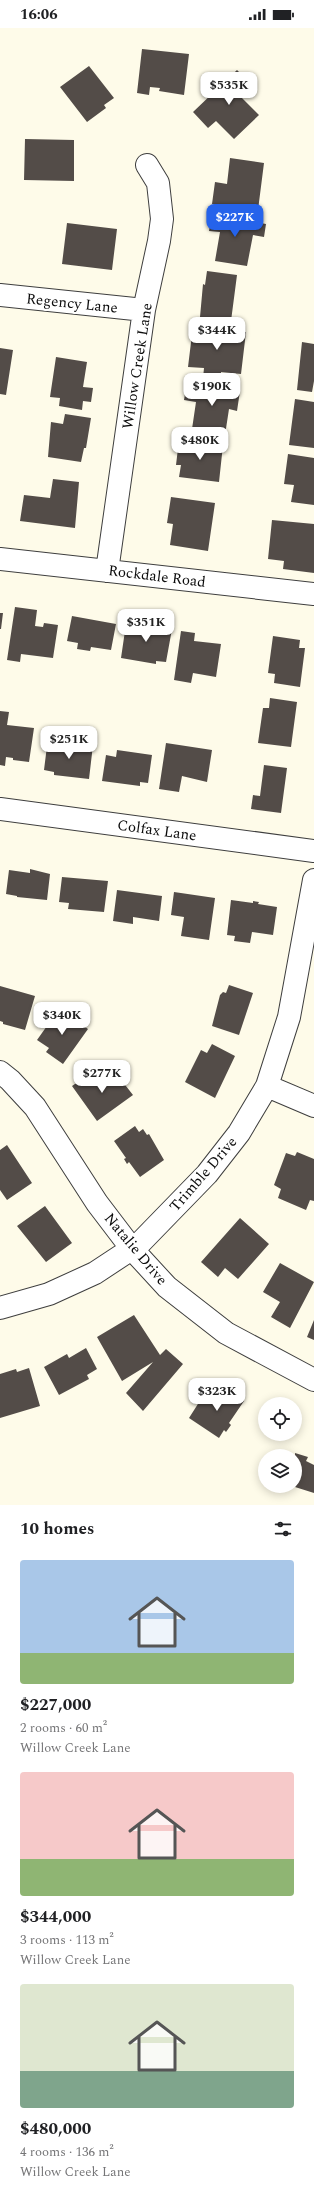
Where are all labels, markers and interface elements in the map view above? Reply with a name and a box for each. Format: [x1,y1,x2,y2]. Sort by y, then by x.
text: 16:06 [20,3,58,26]
pin: $535K [201,72,257,106]
text: $535K [209,75,249,95]
pin: $227K [207,204,263,238]
text: $227K [215,207,255,227]
street label: Regency Lane [25,287,119,320]
street label: Willow Creek Lane [116,301,159,431]
pin: $344K [189,317,245,351]
text: $344K [197,320,237,340]
pin: $190K [184,373,240,407]
text: $190K [192,376,232,396]
pin: $480K [172,427,228,461]
text: $480K [180,430,220,450]
street label: Rockdale Road [107,559,207,594]
pin: $351K [118,609,174,643]
text: $351K [126,612,166,632]
pin: $251K [41,726,97,760]
text: $251K [49,729,89,749]
street label: Colfax Lane [116,814,198,847]
pin: $340K [34,1002,90,1036]
text: $340K [42,1005,82,1025]
pin: $277K [74,1060,130,1094]
text: $277K [82,1063,122,1083]
street label: Trimble Drive [164,1131,243,1217]
street label: Natalie Drive [98,1208,173,1291]
pin: $323K [189,1378,245,1412]
text: $323K [197,1381,237,1401]
map controls [258,1397,302,1493]
button: locate [258,1397,302,1441]
button: layers [258,1449,302,1493]
text: 10 homes [20,1516,94,1542]
icon: filters [272,1518,294,1540]
icon: home [121,1586,193,1658]
text: $227,000 [20,1692,91,1718]
text: 2 rooms · 60 m² [20,1718,107,1738]
text: Willow Creek Lane [20,1738,131,1758]
icon: home [121,1798,193,1870]
text: $344,000 [20,1904,91,1930]
text: 3 rooms · 113 m² [20,1930,114,1950]
text: Willow Creek Lane [20,1950,131,1970]
icon: home [121,2010,193,2082]
text: $480,000 [20,2116,91,2142]
text: 4 rooms · 136 m² [20,2142,114,2162]
text: Willow Creek Lane [20,2162,131,2182]

